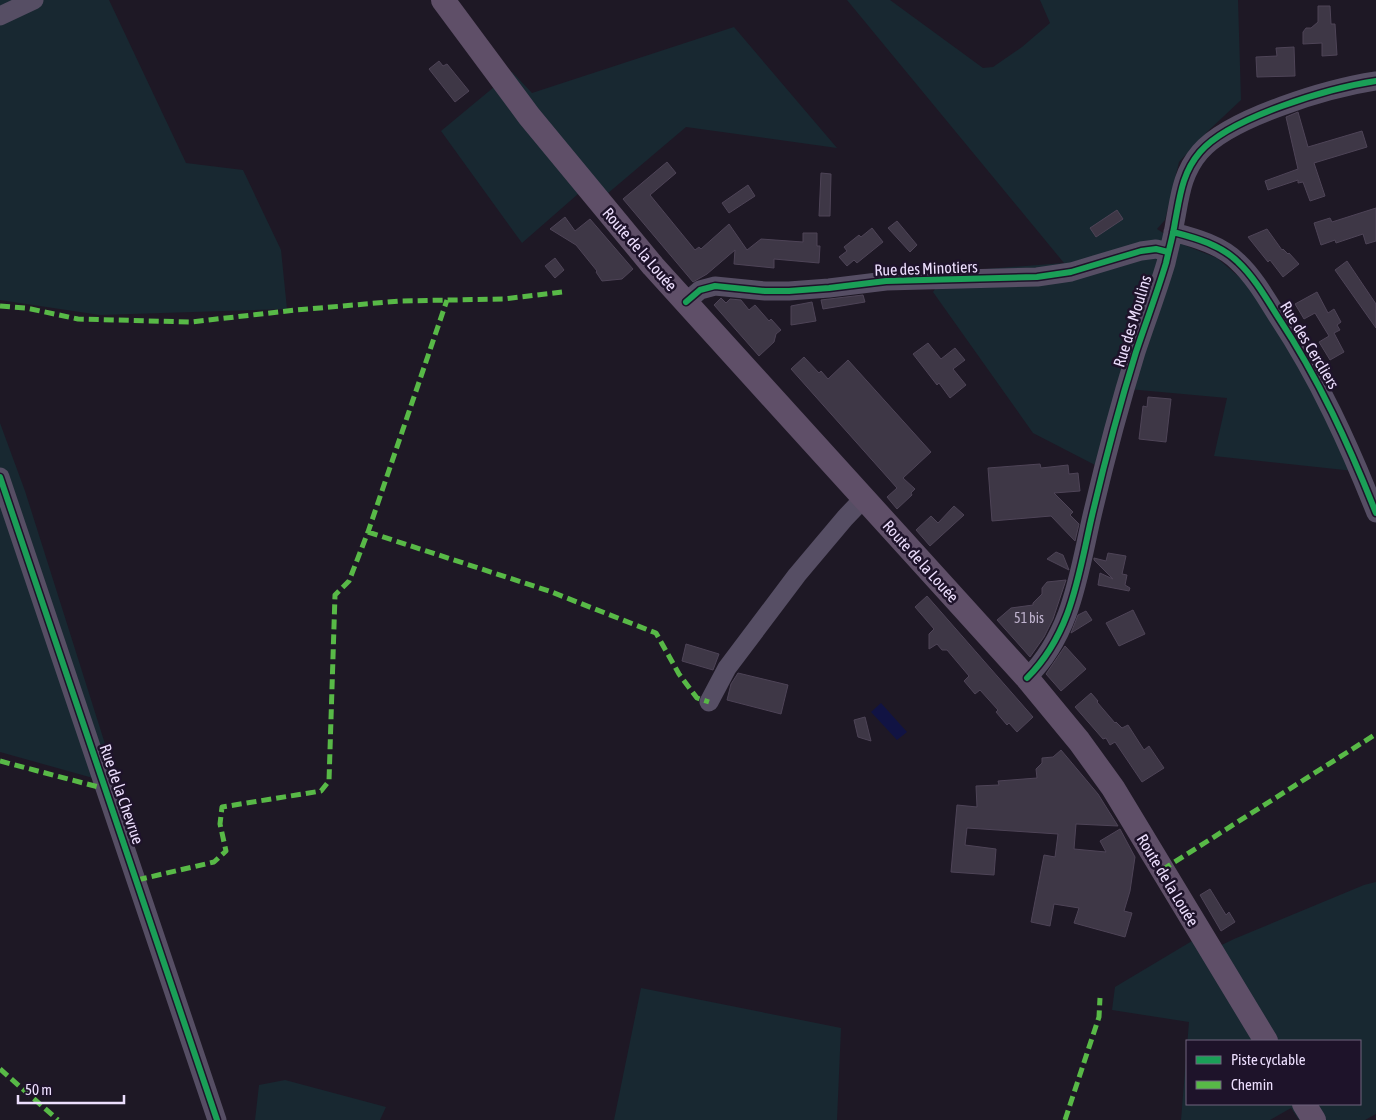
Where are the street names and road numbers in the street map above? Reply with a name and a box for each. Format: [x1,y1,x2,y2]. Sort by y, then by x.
street label: Route de la Louée [599,204,681,294]
street label: Rue des Minotiers [874,257,978,279]
street label: Rue des Moulins [1109,273,1155,369]
street label: Rue des Cercliers [1277,298,1343,392]
street label: Route de la Louée [880,516,962,606]
street label: Rue de la Chevrue [96,742,148,846]
street label: Route de la Louée [1134,831,1202,929]

